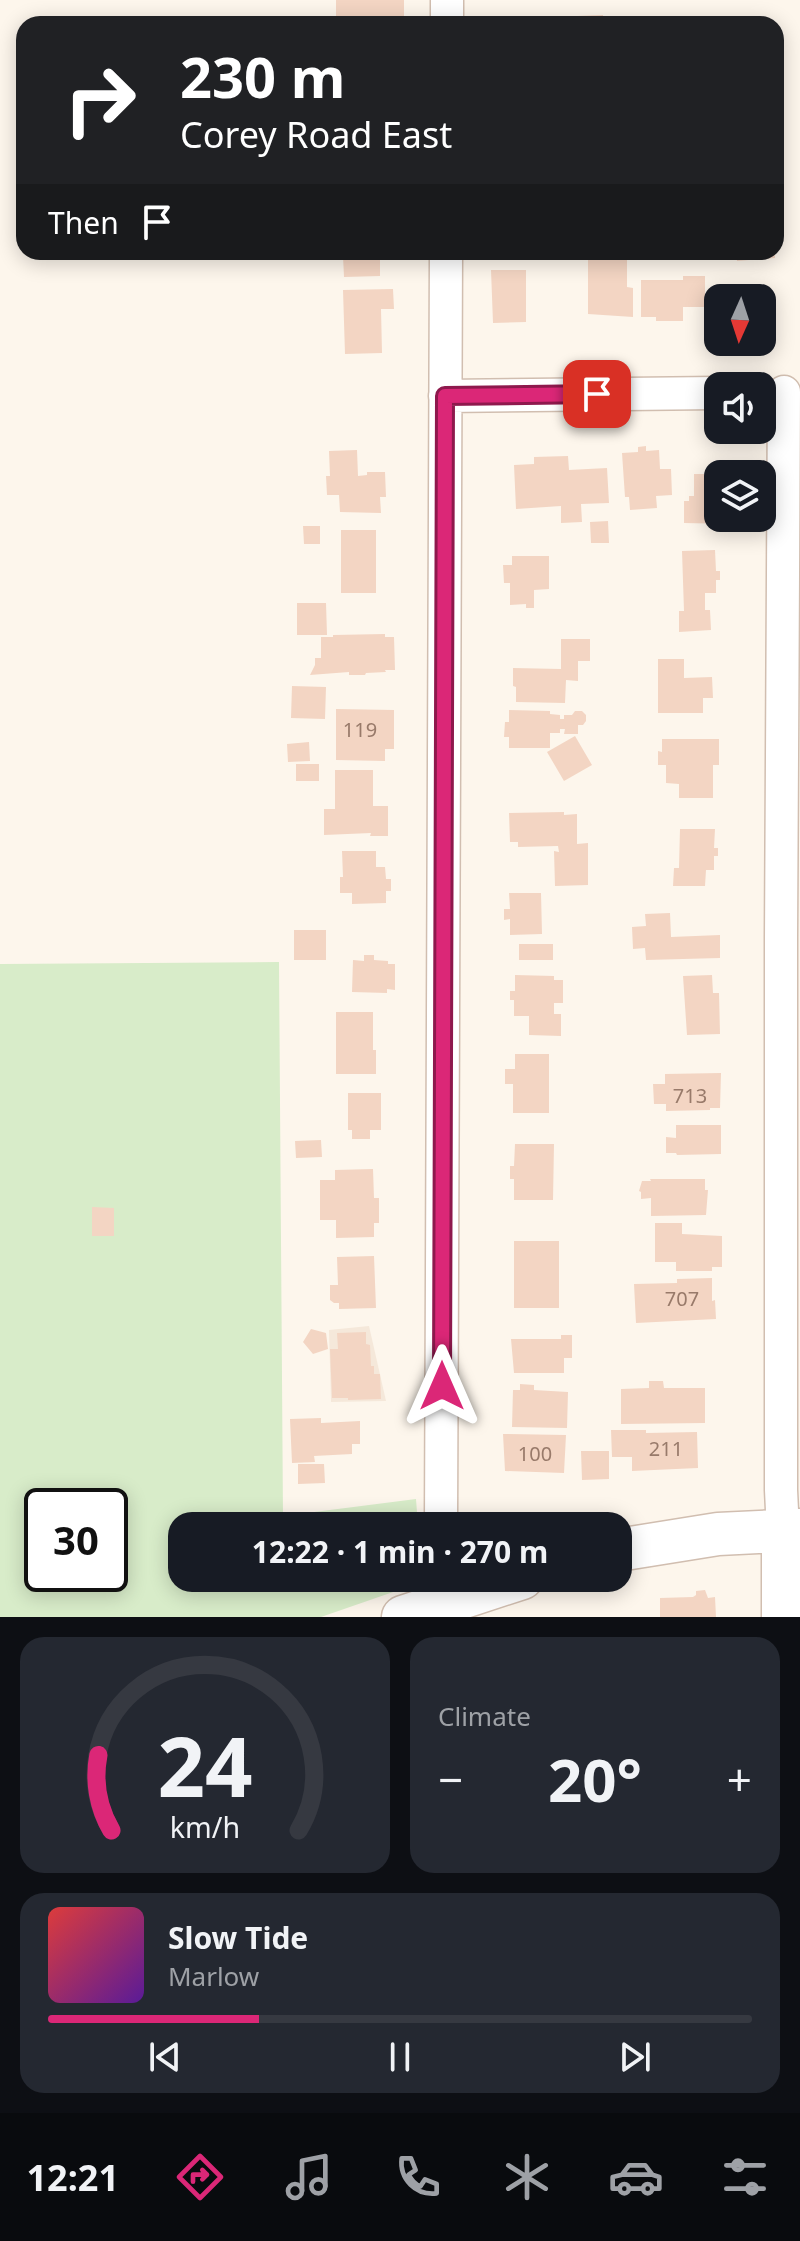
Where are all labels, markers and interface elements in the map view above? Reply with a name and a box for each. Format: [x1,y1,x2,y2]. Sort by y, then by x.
text: 230 m [180,38,345,114]
icon: right [48,48,152,152]
text: Corey Road East [180,110,452,159]
icon: arrive [135,200,179,244]
text: Then [48,202,119,243]
north arrow [704,284,776,356]
map controls [704,284,776,532]
pin [563,360,631,428]
icon: arrive [575,372,619,416]
button: sound [704,372,776,444]
button: layers [704,460,776,532]
house number: 119 [343,716,377,743]
house number: 713 [673,1082,707,1109]
house number: 707 [665,1285,699,1312]
position arrow [400,1344,484,1428]
house number: 211 [649,1435,683,1462]
house number: 100 [518,1440,552,1467]
speed limit sign: 30 [24,1488,128,1592]
text: 12:22 · 1 min · 270 m [252,1531,548,1572]
text: Climate [438,1698,531,1734]
text: 24 [157,1708,253,1821]
text: 20° [548,1738,642,1820]
text: − [438,1749,463,1809]
text: + [727,1749,752,1809]
text: km/h [170,1807,240,1846]
text: Slow Tide [168,1917,308,1958]
text: Marlow [168,1958,259,1994]
icon: previous [143,2035,187,2079]
icon: pause [378,2035,422,2079]
icon: next [613,2035,657,2079]
icon: directions [172,2149,228,2205]
icon: music [281,2149,337,2205]
icon: phone [390,2149,446,2205]
icon: climate [499,2149,555,2205]
icon: car [608,2149,664,2205]
icon: filters [717,2149,773,2205]
text: 12:21 [27,2153,119,2202]

